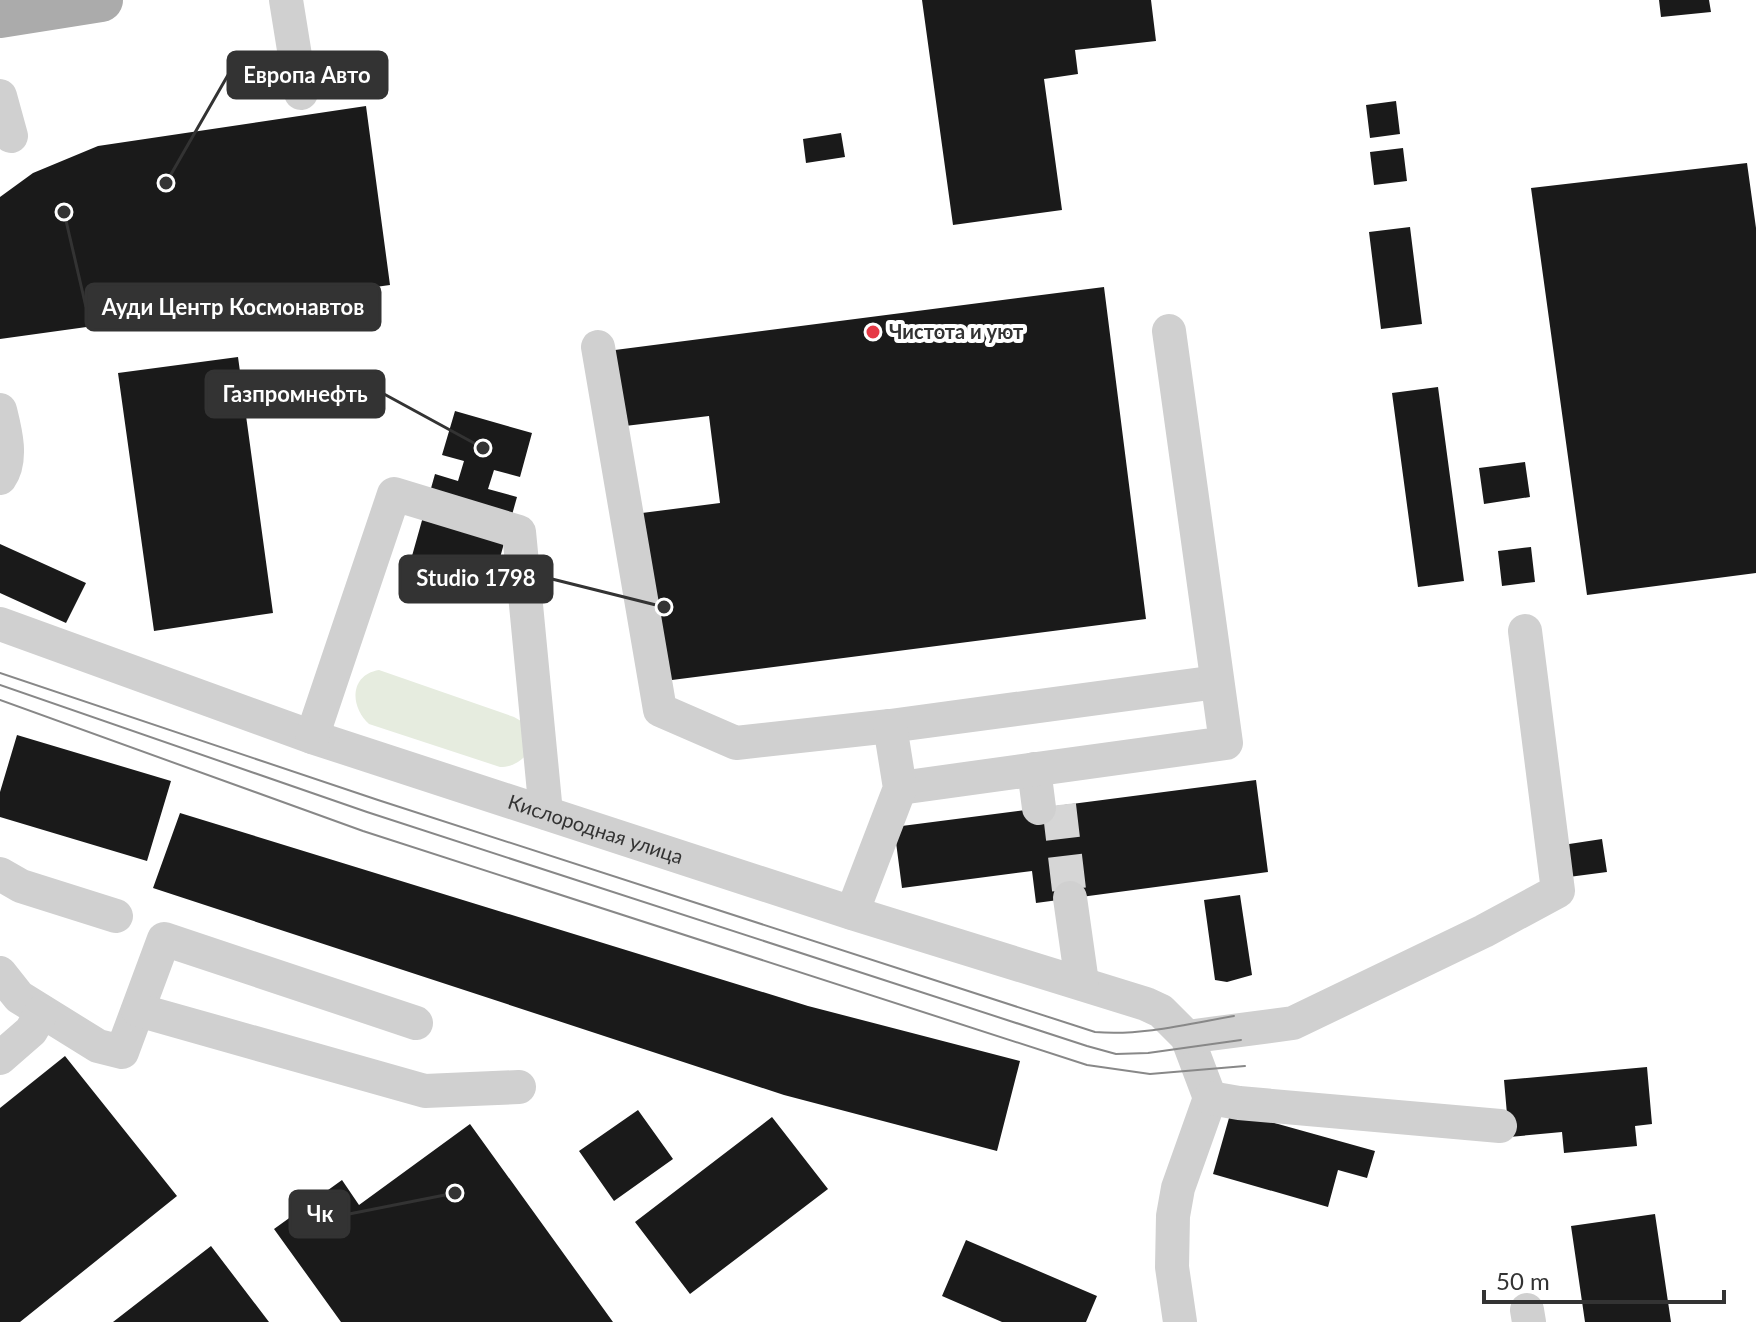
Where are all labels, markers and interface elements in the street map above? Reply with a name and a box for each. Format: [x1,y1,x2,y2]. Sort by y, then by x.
callout: Европа Авто [228,52,387,98]
text: Европа Авто [243,61,371,88]
callout: Ауди Центр Космонавтов [86,284,380,330]
text: Ауди Центр Космонавтов [101,293,364,320]
place label: Чистота и уют [889,319,1024,343]
marker: Чистота и уют [864,323,882,341]
callout: Газпромнефть [206,371,384,417]
text: Газпромнефть [222,380,368,407]
callout: Studio 1798 [400,556,552,602]
text: Studio 1798 [416,564,536,591]
street label: Кислородная улица [505,789,686,868]
callout: Чк [290,1191,349,1237]
text: Чк [307,1200,333,1227]
scale bar [1484,1254,1724,1304]
text: 50 m [1496,1266,1550,1295]

